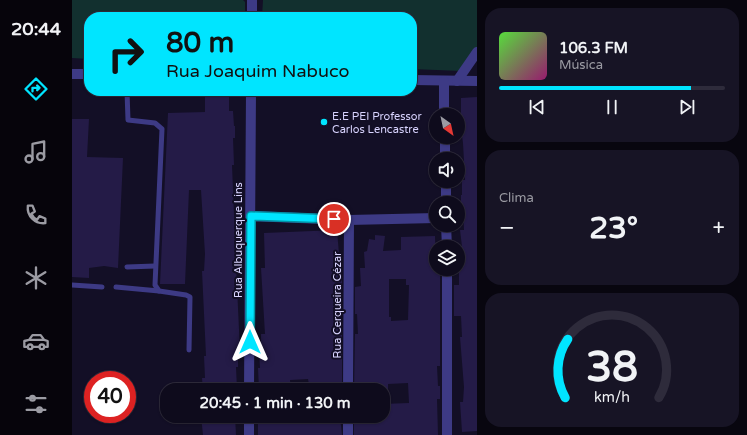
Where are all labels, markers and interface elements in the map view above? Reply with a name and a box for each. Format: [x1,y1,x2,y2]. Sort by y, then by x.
text: 20:44 [11,18,61,40]
text: 80 m [166,26,234,60]
icon: right [100,28,152,80]
text: 106.3 FM [559,39,628,57]
text: Música [559,57,603,73]
text: Rua Joaquim Nabuco [166,60,349,82]
icon: directions [22,75,50,103]
icon: previous [526,96,548,118]
icon: pause [601,96,623,118]
icon: next [676,96,698,118]
north arrow [429,108,465,144]
map controls [429,108,465,276]
place label: E.E PEI Professor Carlos Lencastre [332,110,423,136]
marker: E.E PEI Professor Carlos Lencastre [319,117,329,127]
icon: music [22,138,50,166]
button: sound [429,152,465,188]
street label: Rua Albuquerque Lins [232,182,245,298]
text: Clima [499,190,534,206]
button: search [429,196,465,232]
icon: phone [22,201,50,229]
pin [317,202,351,236]
icon: arrive [323,208,345,230]
text: 23° [589,210,638,247]
text: − [499,215,515,241]
text: + [713,215,725,241]
button: layers [429,240,465,276]
street label: Rua Cerqueira Cézar [331,251,344,358]
icon: climate [22,264,50,292]
position arrow [229,321,271,363]
icon: car [22,327,50,355]
text: 38 [586,343,638,393]
speed limit sign: 40 [84,371,136,423]
text: km/h [594,388,630,405]
icon: filters [22,390,50,418]
text: 20:45 · 1 min · 130 m [200,394,350,412]

